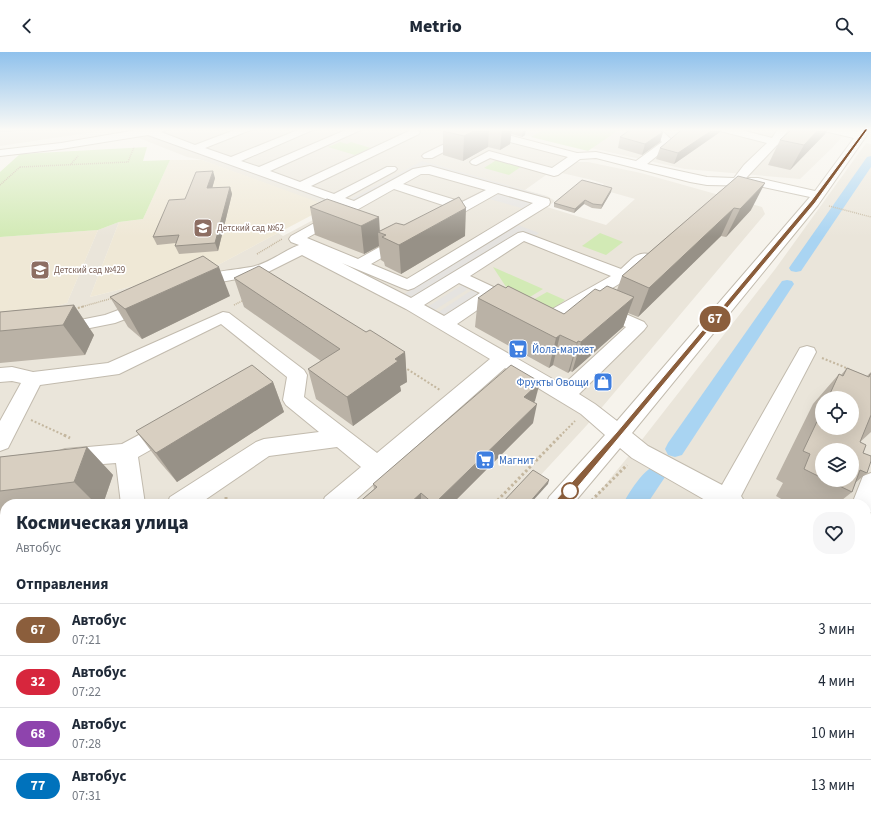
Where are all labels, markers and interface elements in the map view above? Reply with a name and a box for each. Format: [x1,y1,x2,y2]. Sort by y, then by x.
text: Metrio [409,14,462,39]
icon: back [16,15,38,37]
icon: search [833,15,855,37]
school or university icon: Детский сад №62 [192,217,214,239]
place label: Детский сад №62 [217,222,284,235]
school or university icon: Детский сад №429 [29,259,51,281]
place label: Детский сад №429 [54,264,126,277]
line badge: 67 [697,306,733,332]
text: 67 [708,309,722,329]
supermarket icon: Йола-маркет [507,338,529,360]
place label: Йола-маркет [532,342,594,357]
shop icon: Фрукты Овощи [592,371,614,393]
place label: Фрукты Овощи [516,375,589,390]
map controls [815,391,859,487]
button: locate [815,391,859,435]
button: layers [815,443,859,487]
supermarket icon: Магнит [474,449,496,471]
place label: Магнит [499,453,535,468]
unlabelled marker [561,482,579,500]
text: Космическая улица [16,510,189,537]
button: heart [813,512,855,554]
text: Автобус [16,539,61,557]
text: Отправления [16,574,109,595]
text: Автобус [72,610,126,631]
text: 3 мин [818,619,855,640]
text: 67 [31,620,45,640]
text: 07:21 [72,631,101,649]
text: Автобус [72,662,126,683]
text: 4 мин [818,671,855,692]
text: 32 [31,672,45,692]
text: 07:22 [72,683,101,701]
text: Автобус [72,714,126,735]
text: 10 мин [811,723,855,744]
text: 68 [31,724,45,744]
text: 07:28 [72,735,101,753]
text: Автобус [72,766,126,787]
text: 13 мин [811,775,855,796]
text: 77 [31,776,45,796]
text: 07:31 [72,787,101,805]

